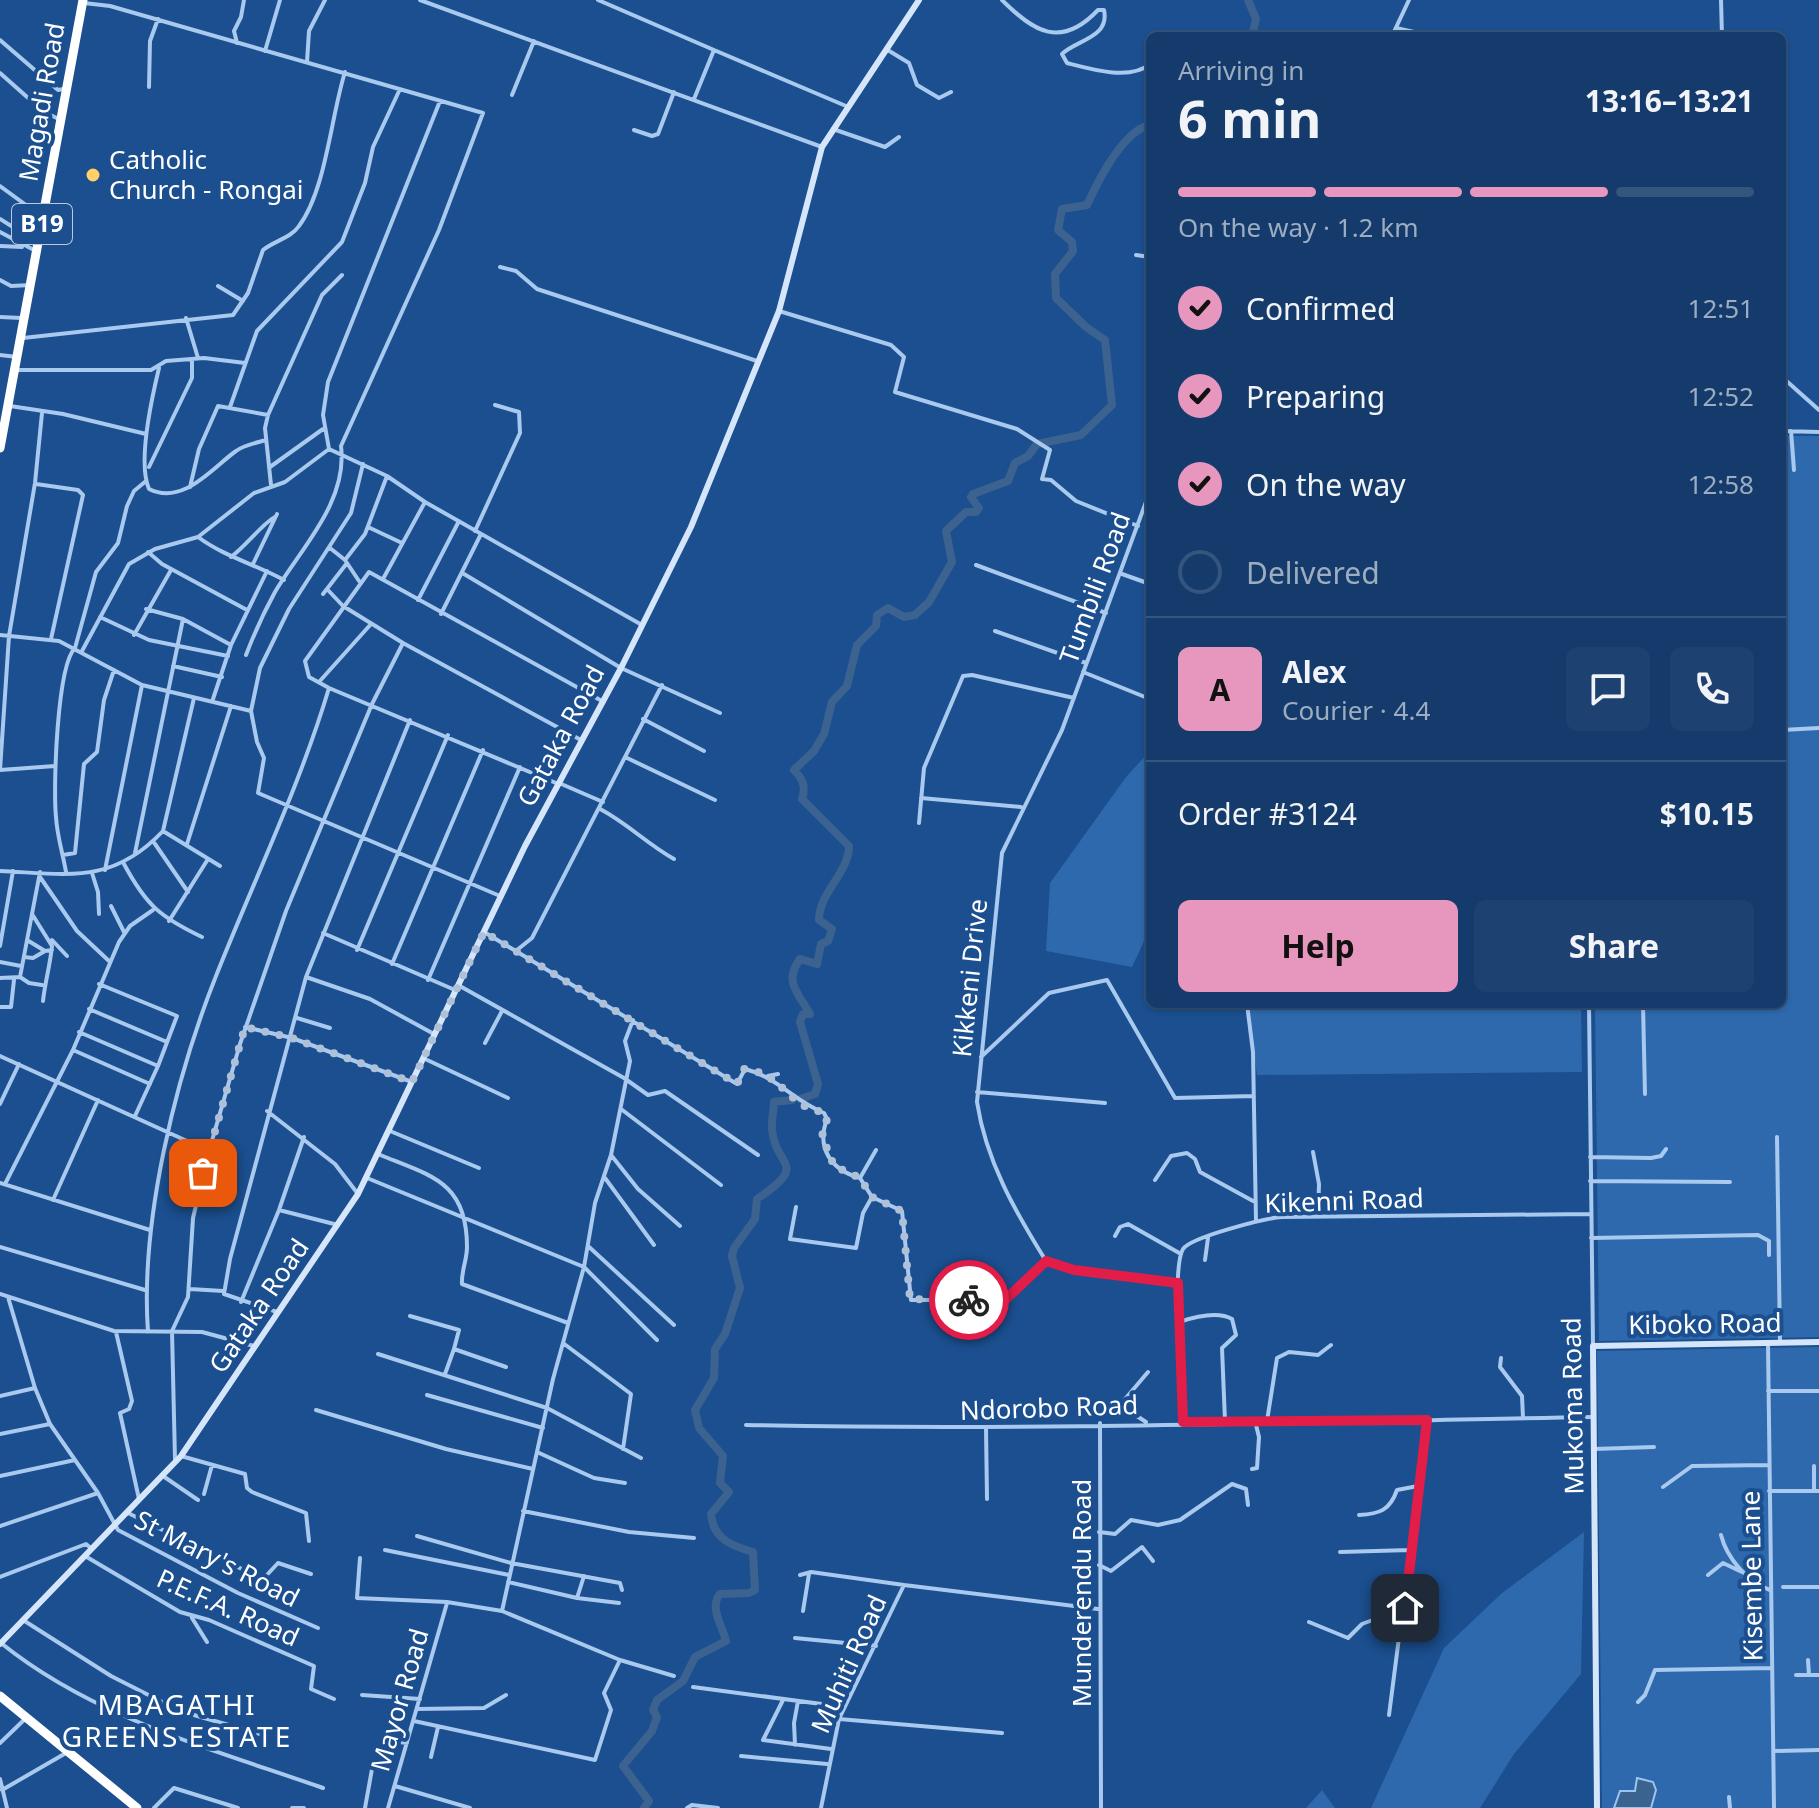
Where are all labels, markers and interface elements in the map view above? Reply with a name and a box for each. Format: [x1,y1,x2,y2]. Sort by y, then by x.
street label: Magadi Road [9,20,73,184]
text: Arriving in [1178,52,1304,88]
text: 13:16–13:21 [1585,80,1754,121]
text: 6 min [1178,82,1321,153]
place label: Catholic Church - Rongai [109,141,303,207]
marker: Catholic Church - Rongai [84,166,102,184]
road number: B19 [12,204,72,244]
text: On the way · 1.2 km [1178,209,1418,245]
icon: check [1178,286,1222,330]
text: Confirmed [1246,288,1396,329]
text: 12:51 [1688,290,1754,326]
icon: check [1178,374,1222,418]
text: Preparing [1246,376,1385,417]
text: 12:52 [1688,378,1754,414]
icon: check [1178,462,1222,506]
text: On the way [1246,464,1406,505]
text: 12:58 [1688,466,1754,502]
street label: Tumbili Road [1050,507,1138,668]
text: Delivered [1246,552,1380,593]
button: chat [1566,647,1650,731]
button: phone [1670,647,1754,731]
text: Alex [1282,651,1346,692]
street label: Gataka Road [508,659,612,812]
text: A [1210,669,1230,710]
text: Courier · 4.4 [1282,692,1430,728]
text: Order #3124 [1178,793,1357,834]
text: $10.15 [1660,793,1754,834]
street label: Kikkeni Drive [943,897,995,1059]
button: Help [1178,900,1458,992]
button: Share [1474,900,1754,992]
pin [169,1139,237,1207]
icon: bag [181,1151,225,1195]
street label: Kikenni Road [1264,1179,1424,1221]
street label: Gataka Road [200,1231,316,1380]
courier [929,1260,1009,1340]
icon: bike [947,1278,991,1322]
street label: Kiboko Road [1628,1304,1782,1342]
street label: Mukoma Road [1552,1317,1592,1495]
street label: Ndorobo Road [959,1386,1139,1428]
street label: Munderendu Road [1063,1479,1099,1707]
street label: Kisembe Lane [1732,1490,1770,1662]
street label: St Mary's Road [129,1501,306,1615]
street label: P.E.F.A. Road [151,1560,305,1655]
pin [1371,1574,1439,1642]
icon: home [1383,1586,1427,1630]
street label: Muhiti Road [802,1589,895,1738]
street label: Mayor Road [361,1624,437,1775]
district label: MBAGATHI GREENS ESTATE [62,1685,292,1755]

